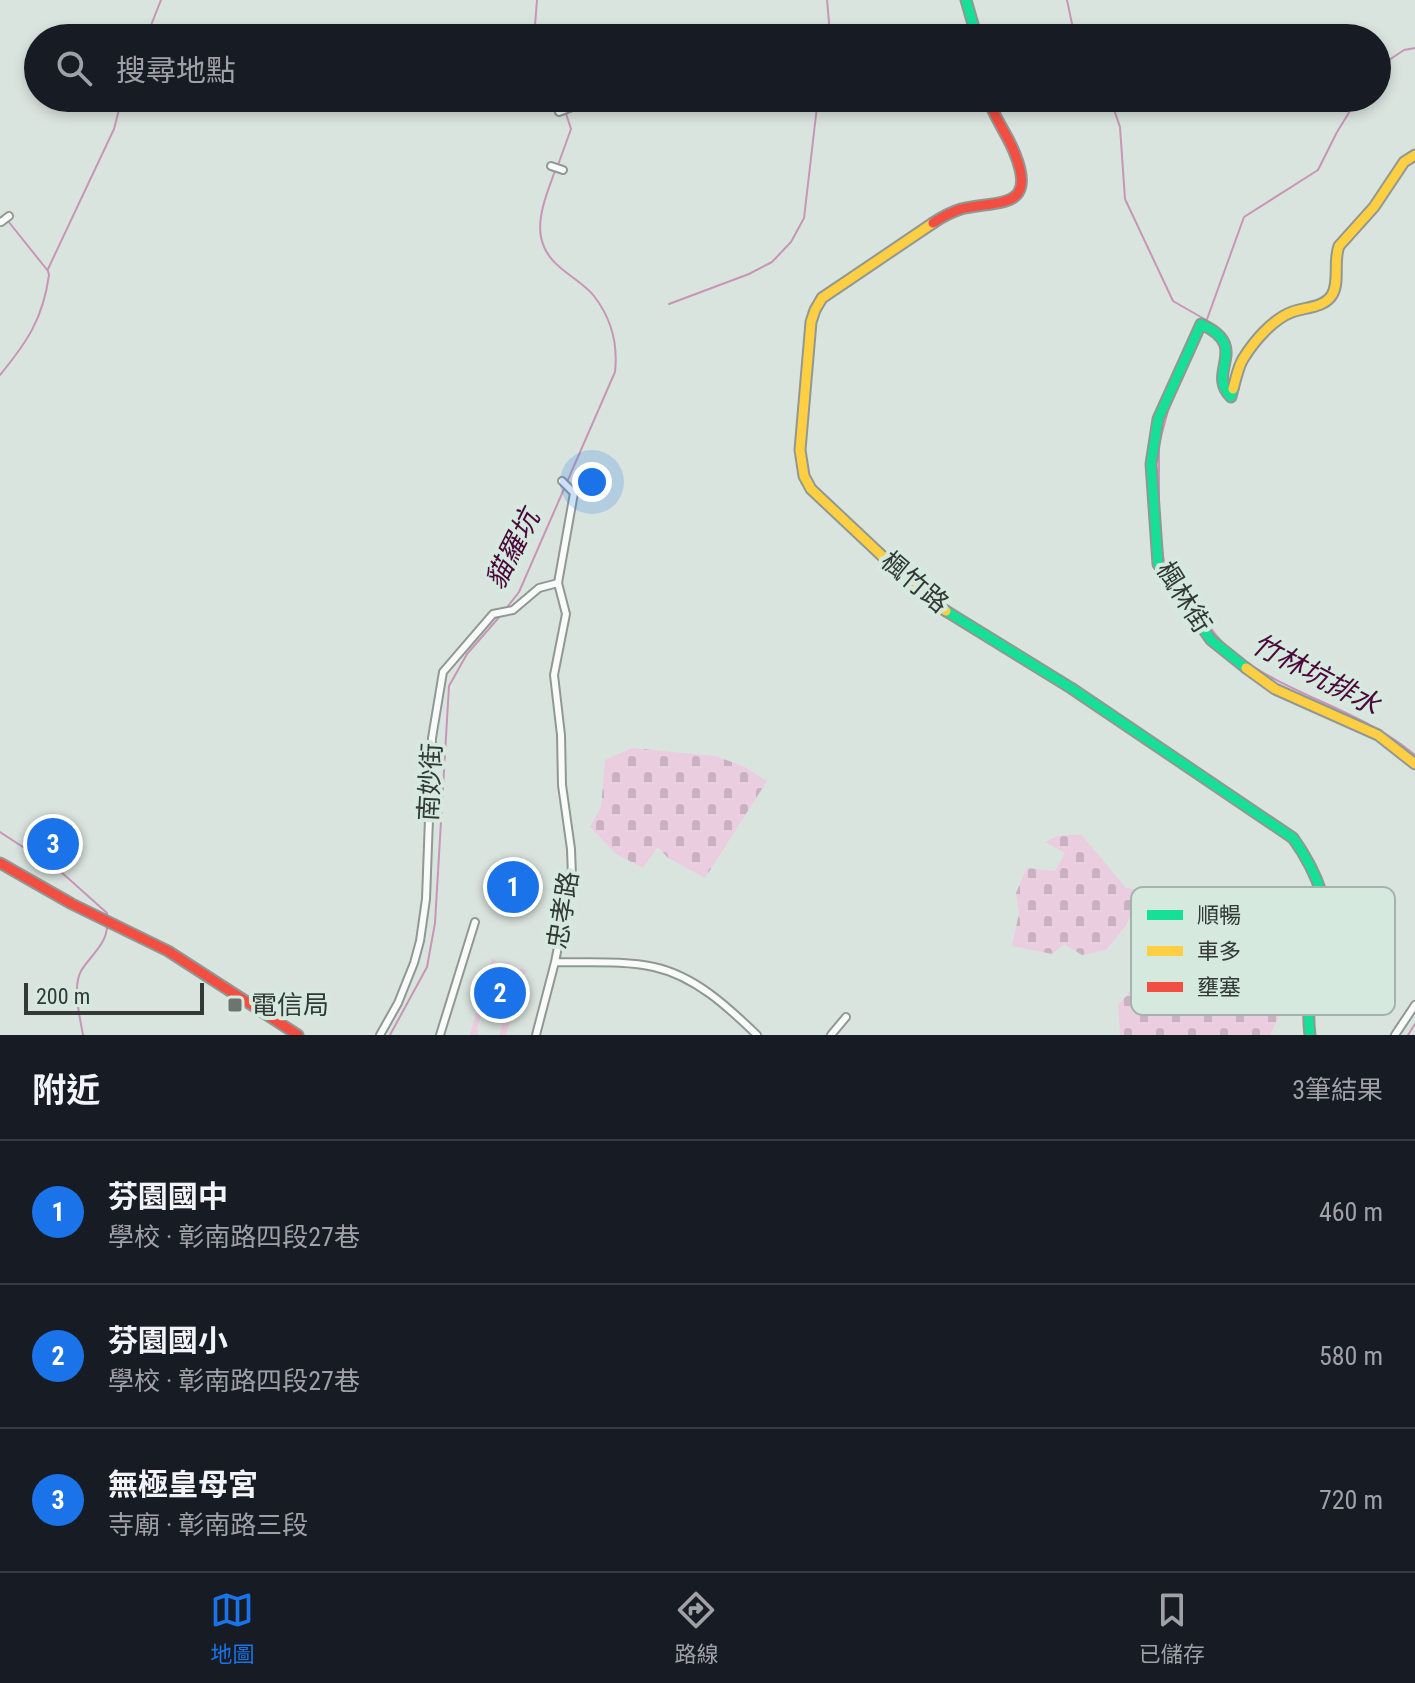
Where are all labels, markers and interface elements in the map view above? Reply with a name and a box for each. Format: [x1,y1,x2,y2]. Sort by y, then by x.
search box [24,24,1391,112]
icon: search [52,46,96,90]
text: 搜尋地點 [116,53,236,88]
your location [572,462,612,502]
water label: 貓羅坑 [479,501,548,594]
street label: 楓竹路 [875,545,955,619]
street label: 楓林街 [1151,556,1217,638]
water label: 竹林坑排水 [1246,627,1387,723]
street label: 南妙街 [413,742,447,822]
pin: 3 [27,814,79,874]
pin: 1 [487,857,539,917]
street label: 忠孝路 [542,869,584,951]
legend [1131,887,1395,1015]
text: 順暢 [1197,903,1241,928]
text: 車多 [1197,939,1241,964]
pin: 2 [474,963,526,1023]
text: 壅塞 [1197,975,1241,1000]
scale bar [24,979,204,1015]
text: 200 m [36,984,90,1009]
place label: 電信局 [251,990,329,1020]
marker: 電信局 [226,996,244,1014]
text: 附近 [32,1070,100,1110]
text: 3筆結果 [1292,1075,1383,1105]
text: 芬園國中 [108,1179,228,1214]
text: 1 [51,1197,65,1227]
text: 460 m [1319,1197,1383,1227]
text: 學校 · 彰南路四段27巷 [108,1222,360,1252]
text: 芬園國小 [108,1323,228,1358]
text: 2 [51,1341,65,1371]
text: 580 m [1319,1341,1383,1371]
text: 學校 · 彰南路四段27巷 [108,1366,360,1396]
text: 無極皇母宮 [108,1467,258,1502]
text: 3 [51,1485,65,1515]
text: 720 m [1319,1485,1383,1515]
text: 寺廟 · 彰南路三段 [108,1510,308,1540]
tab: 地圖 [210,1588,254,1668]
tab: 路線 [674,1588,719,1668]
tab: 已儲存 [1139,1588,1205,1668]

